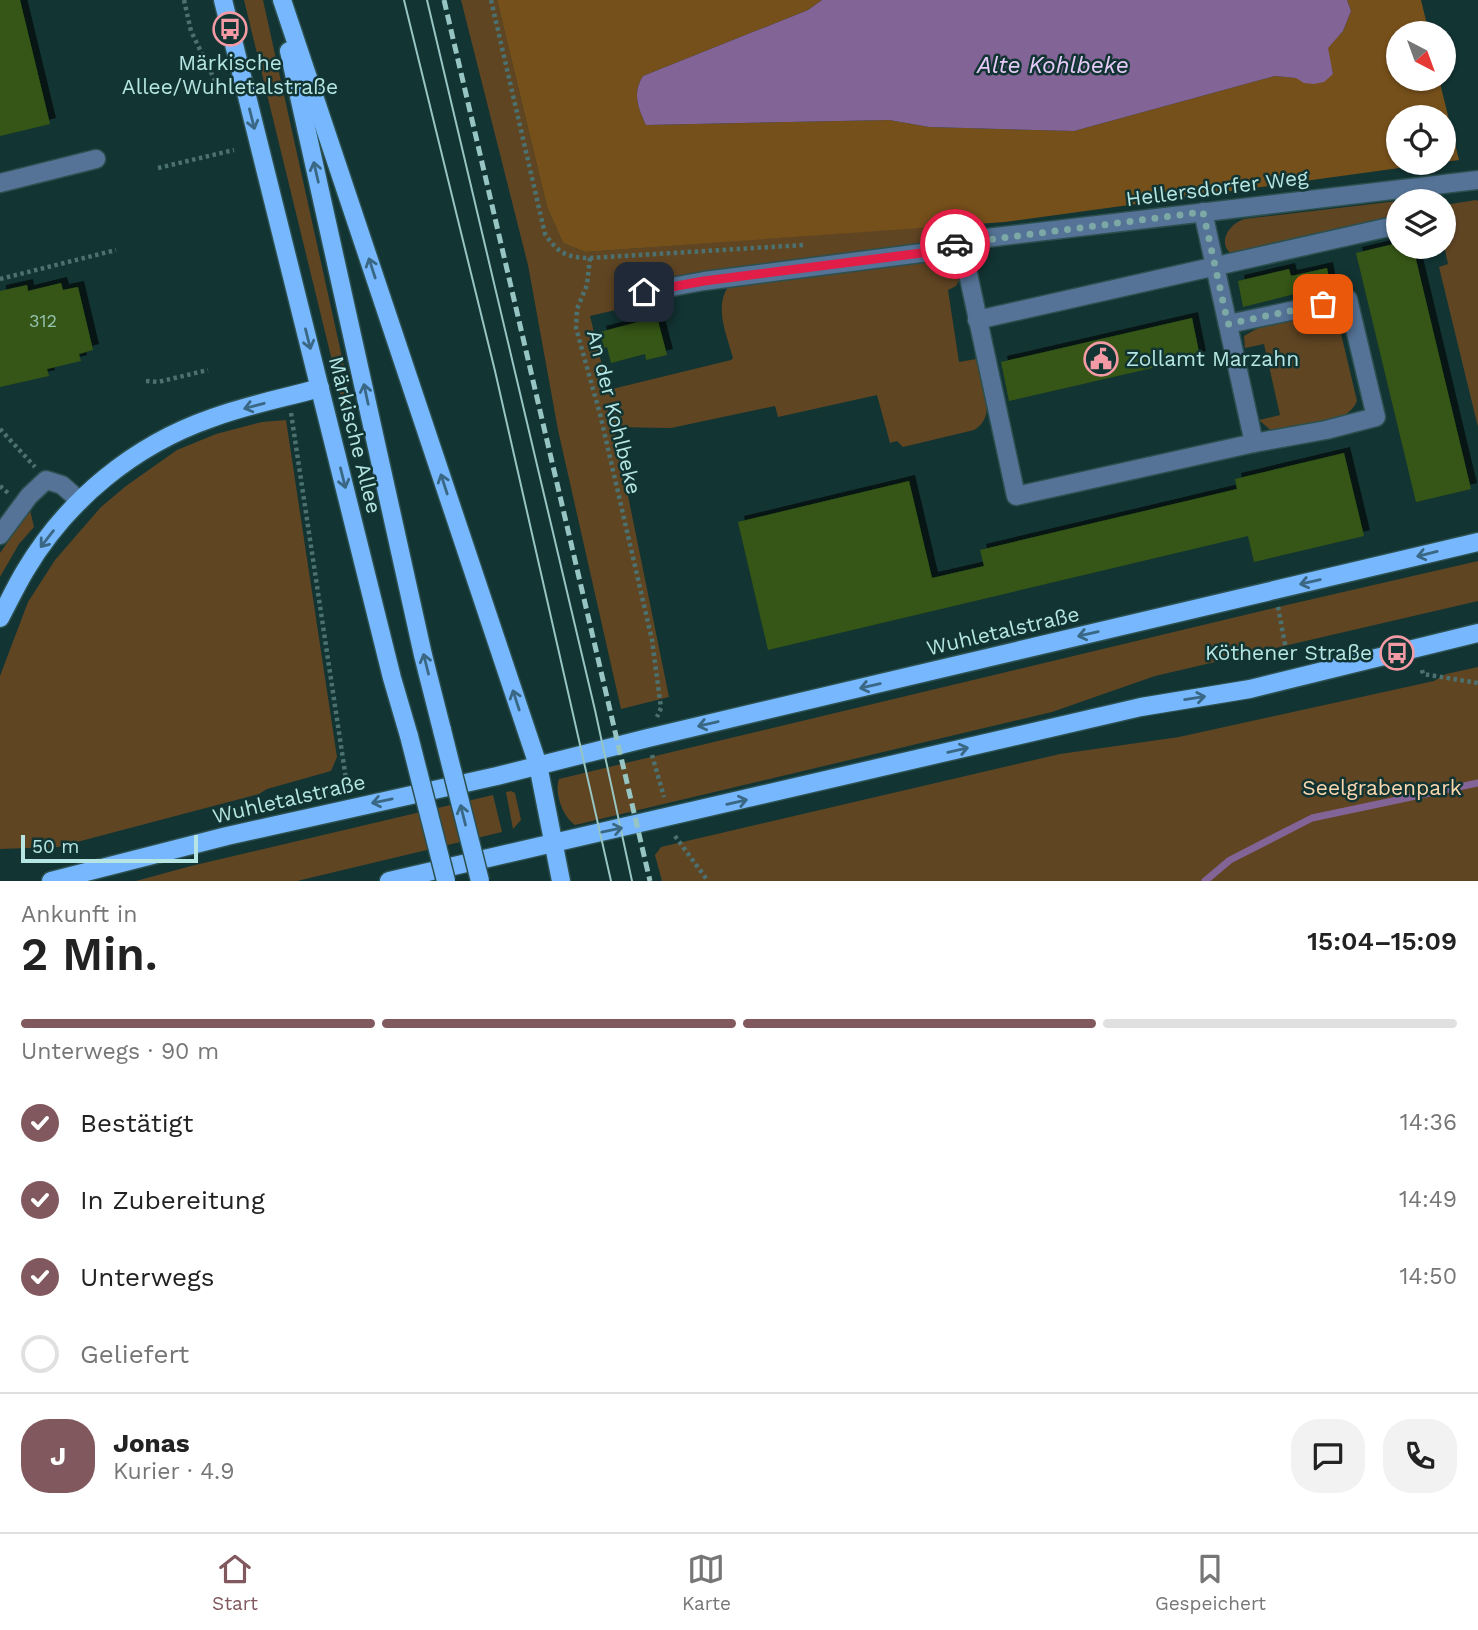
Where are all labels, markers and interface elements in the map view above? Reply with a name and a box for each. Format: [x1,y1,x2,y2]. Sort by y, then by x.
bus stop icon: Märkische Allee/Wuhletalstraße [211,10,249,48]
north arrow [1386,21,1456,91]
map controls [1386,21,1456,259]
place label: Märkische Allee/Wuhletalstraße [122,50,338,99]
water label: Alte Kohlbeke [976,52,1129,79]
button: locate [1386,105,1456,175]
one-way arrow [246,107,259,130]
one-way arrow [309,161,322,184]
street label: Hellersdorfer Weg [1124,164,1310,211]
button: layers [1386,189,1456,259]
courier [920,209,990,279]
icon: car [936,225,974,263]
one-way arrow [365,258,377,280]
pin [614,262,674,322]
icon: home [625,273,663,311]
pin [1293,274,1353,334]
icon: bag [1304,285,1342,323]
house number: 312 [29,310,57,331]
street label: An der Kohlbeke [582,327,647,497]
one-way arrow [302,328,315,350]
public building icon: Zollamt Marzahn [1082,340,1120,378]
place label: Zollamt Marzahn [1126,346,1299,371]
street label: Märkische Allee [324,354,387,516]
one-way arrow [359,383,372,406]
one-way arrow [244,400,266,413]
one-way arrow [337,466,350,489]
one-way arrow [437,474,449,496]
one-way arrow [40,529,55,548]
one-way arrow [1416,548,1439,561]
one-way arrow [1299,576,1322,589]
street label: Wuhletalstraße [924,601,1082,660]
one-way arrow [1077,628,1100,642]
bus stop icon: Köthener Straße [1378,634,1416,672]
place label: Köthener Straße [1205,640,1372,665]
one-way arrow [418,653,432,676]
one-way arrow [859,680,882,693]
one-way arrow [509,689,522,711]
one-way arrow [1183,691,1206,704]
one-way arrow [697,718,720,731]
one-way arrow [946,742,969,756]
street label: Wuhletalstraße [210,769,368,828]
park label: Seelgrabenpark [1302,775,1462,800]
one-way arrow [725,794,748,808]
one-way arrow [371,795,394,808]
one-way arrow [456,804,469,827]
one-way arrow [600,823,623,836]
scale bar [21,832,198,864]
text: 50 m [32,835,79,858]
text: Ankunft in [21,901,137,928]
text: 15:04–15:09 [1307,926,1457,956]
text: 2 Min. [21,927,158,981]
text: Unterwegs · 90 m [21,1038,219,1065]
icon: check [21,1104,59,1142]
text: Bestätigt [80,1108,193,1138]
text: 14:36 [1400,1109,1457,1136]
icon: check [21,1181,59,1219]
text: In Zubereitung [80,1185,265,1215]
text: 14:49 [1399,1186,1457,1213]
icon: check [21,1258,59,1296]
text: Unterwegs [80,1262,215,1292]
text: 14:50 [1399,1263,1457,1290]
text: Geliefert [80,1339,189,1369]
button: chat [1291,1419,1365,1493]
button: phone [1383,1419,1457,1493]
text: Jonas [113,1428,190,1458]
text: J [50,1441,66,1471]
text: Kurier · 4.9 [113,1458,234,1485]
tab: Start [212,1550,258,1615]
tab: Karte [682,1550,731,1615]
tab: Gespeichert [1155,1550,1266,1615]

